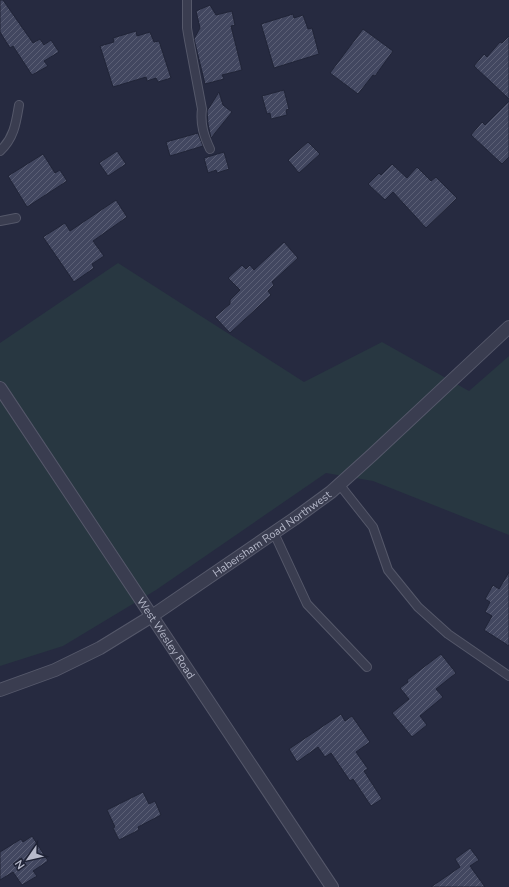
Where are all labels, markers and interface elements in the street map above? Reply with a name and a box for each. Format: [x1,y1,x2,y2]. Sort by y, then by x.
street label: Habersham Road Northwest [210,487,334,580]
street label: West Wesley Road [133,594,198,682]
north arrow [8,839,48,879]
text: N [12,857,29,872]

